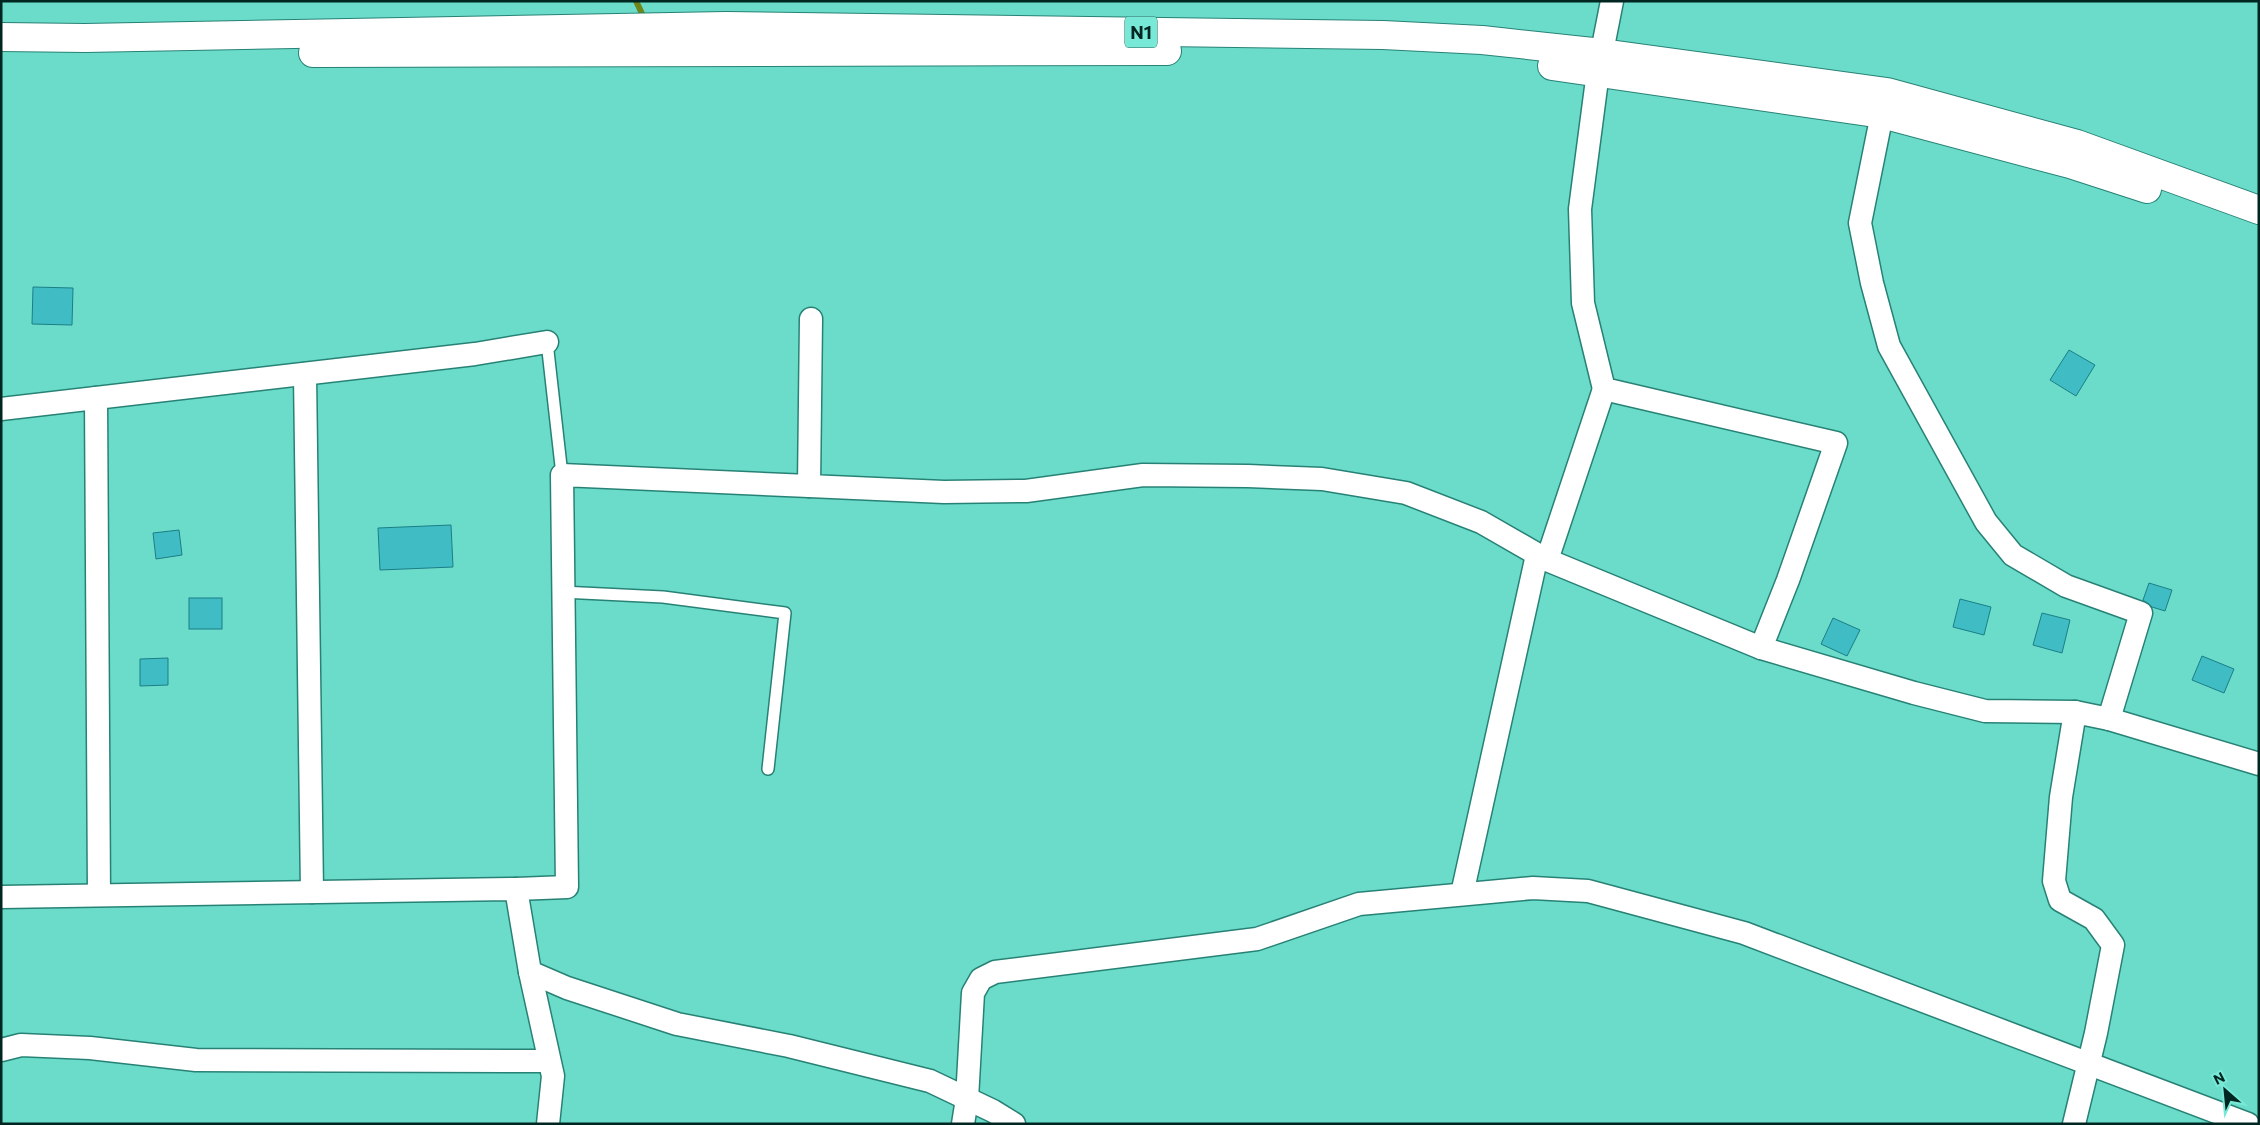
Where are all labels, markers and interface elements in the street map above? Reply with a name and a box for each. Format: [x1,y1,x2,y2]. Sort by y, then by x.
road number: N1 [1125,16,1157,48]
north arrow [2200,1065,2250,1115]
text: N [2210,1068,2227,1088]

